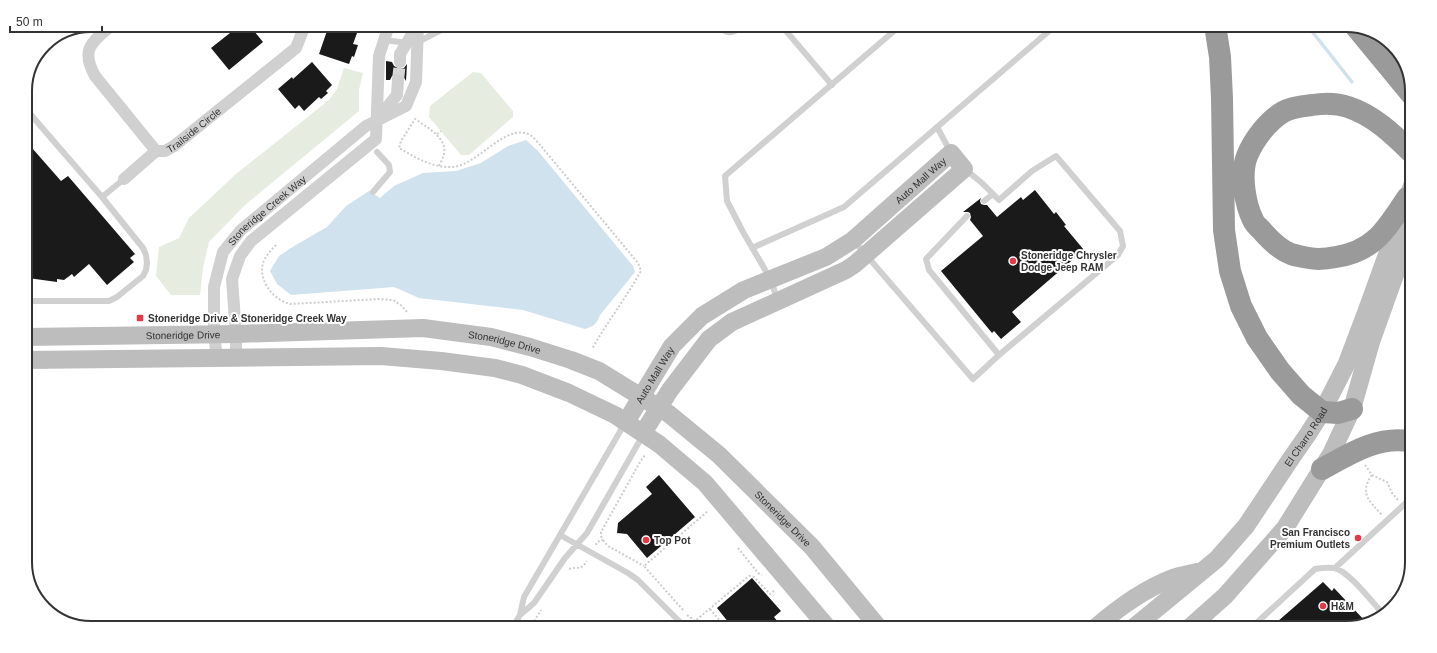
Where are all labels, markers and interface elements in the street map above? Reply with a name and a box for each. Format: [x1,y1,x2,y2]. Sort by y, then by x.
scale bar [10,8,102,34]
text: 50 m [16,15,43,29]
street label: Trailside Circle [165,105,223,154]
street label: Auto Mall Way [893,155,948,206]
street label: Stoneridge Creek Way [225,173,308,247]
place label: Stoneridge Chrysler Dodge Jeep RAM [1021,250,1117,273]
marker: Stoneridge Chrysler Dodge Jeep RAM [1008,256,1018,266]
marker: Stoneridge Drive & Stoneridge Creek Way [135,313,145,323]
place label: Stoneridge Drive & Stoneridge Creek Way [148,313,347,324]
street label: Stoneridge Drive [146,329,221,341]
street label: Stoneridge Drive [467,329,543,356]
street label: Auto Mall Way [633,345,676,405]
street label: El Charro Road [1282,405,1329,468]
street label: Stoneridge Drive [753,488,814,549]
place label: San Francisco Premium Outlets [1270,527,1350,550]
marker: San Francisco Premium Outlets [1353,533,1363,543]
marker: Top Pot [641,535,651,545]
place label: Top Pot [654,535,691,546]
marker: H&M [1318,601,1328,611]
place label: H&M [1331,601,1354,612]

